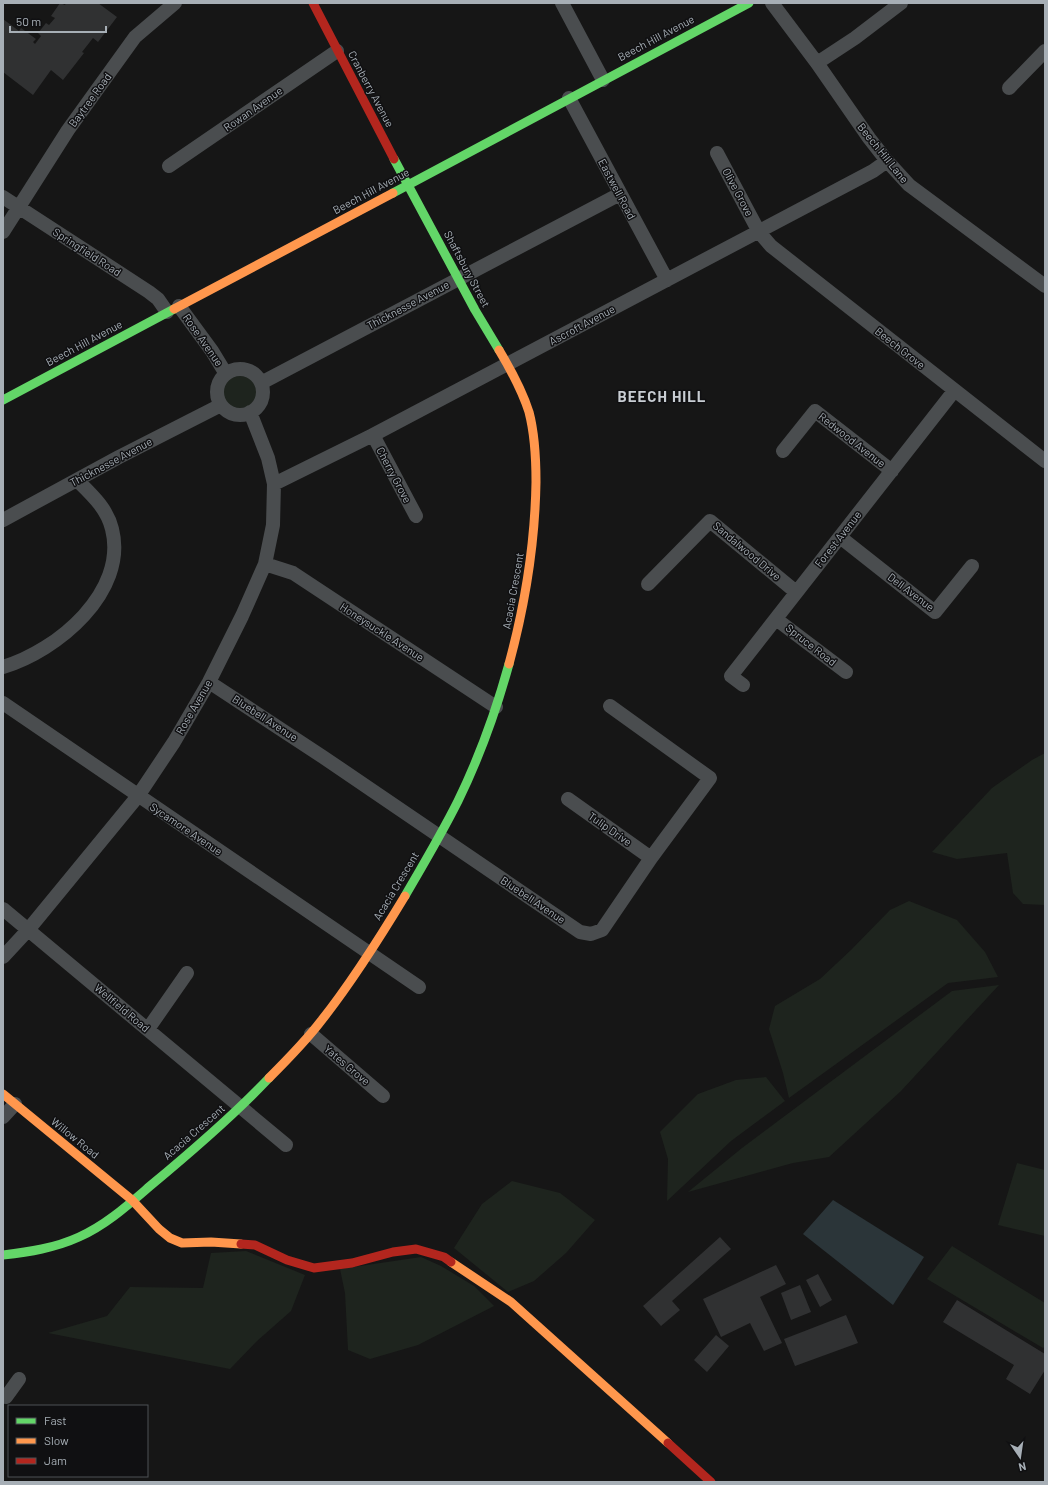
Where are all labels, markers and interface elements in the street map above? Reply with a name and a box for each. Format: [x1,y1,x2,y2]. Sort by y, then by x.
scale bar [10,8,106,34]
street label: Beech Hill Avenue [615,12,696,63]
text: 50 m [16,14,41,28]
street label: Cranberry Avenue [346,48,397,129]
street label: Baytree Road [66,70,114,129]
street label: Rowan Avenue [221,83,285,134]
street label: Beech Hill Lane [855,120,912,185]
street label: Eastwell Road [596,156,639,221]
street label: Beech Hill Avenue [330,165,411,216]
street label: Olive Grove [720,165,757,218]
street label: Springfield Road [51,225,124,278]
street label: Shaftsbury Street [442,228,493,309]
street label: Thicknesse Avenue [364,277,451,332]
street label: Ascroft Avenue [547,302,617,347]
street label: Rose Avenue [181,311,226,369]
street label: Beech Hill Avenue [43,317,124,368]
street label: Beech Grove [873,324,928,371]
district label: BEECH HILL [618,387,706,405]
street label: Redwood Avenue [816,409,889,470]
street label: Thicknesse Avenue [67,434,154,489]
street label: Cherry Grove [374,445,415,505]
street label: Forest Avenue [812,508,864,569]
street label: Sandalwood Drive [711,518,784,583]
street label: Acacia Crescent [499,552,526,630]
street label: Dell Avenue [885,570,937,613]
street label: Honeysuckle Avenue [338,600,427,664]
street label: Spruce Road [783,621,839,668]
street label: Rose Avenue [173,677,215,736]
street label: Bluebell Avenue [230,692,300,744]
street label: Sycamore Avenue [148,800,225,858]
street label: Tulip Drive [586,809,635,848]
street label: Acacia Crescent [370,849,421,922]
street label: Bluebell Avenue [498,873,568,926]
street label: Wellfield Road [92,981,152,1034]
street label: Yates Grove [322,1042,373,1088]
street label: Acacia Crescent [160,1101,227,1162]
street label: Willow Road [49,1114,102,1161]
legend [8,1405,148,1477]
text: Fast [44,1413,67,1427]
text: Slow [44,1433,69,1447]
north arrow [1000,1437,1040,1477]
text: Jam [44,1453,67,1467]
text: N [1017,1460,1027,1474]

